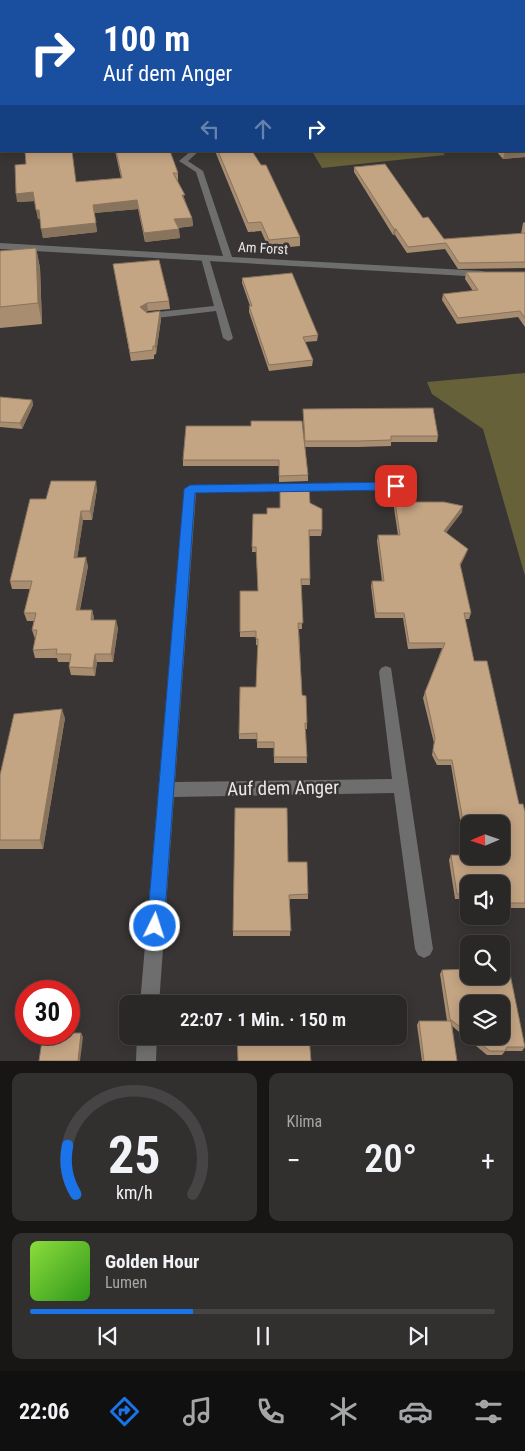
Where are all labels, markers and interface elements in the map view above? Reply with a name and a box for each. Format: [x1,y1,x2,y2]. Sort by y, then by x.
text: 100 m [103,19,190,60]
icon: right [20,20,85,85]
text: Auf dem Anger [103,61,232,86]
icon: left [196,115,224,143]
icon: ahead [249,115,277,143]
icon: right [302,115,330,143]
street label: Am Forst [237,239,289,257]
pin [375,465,417,507]
icon: arrive [382,472,410,500]
street label: Auf dem Anger [227,776,339,800]
north arrow [460,815,510,865]
map controls [460,815,510,1045]
button: sound [460,875,510,925]
position arrow [128,899,180,951]
button: search [460,935,510,985]
speed limit sign: 30 [15,980,80,1045]
button: layers [460,995,510,1045]
text: 22:07 · 1 Min. · 150 m [180,1008,346,1031]
text: Klima [287,1112,322,1131]
text: 25 [108,1125,161,1186]
text: 20° [364,1137,417,1181]
text: − [287,1144,301,1177]
text: + [481,1144,495,1177]
text: km/h [116,1182,153,1203]
text: Golden Hour [105,1250,199,1273]
text: Lumen [105,1273,147,1292]
icon: previous [94,1322,122,1350]
icon: pause [249,1322,277,1350]
icon: next [404,1322,432,1350]
icon: directions [107,1394,142,1429]
icon: music [180,1394,215,1429]
icon: phone [253,1394,288,1429]
icon: climate [326,1394,361,1429]
icon: car [398,1394,433,1429]
icon: filters [471,1394,506,1429]
text: 22:06 [19,1399,69,1424]

